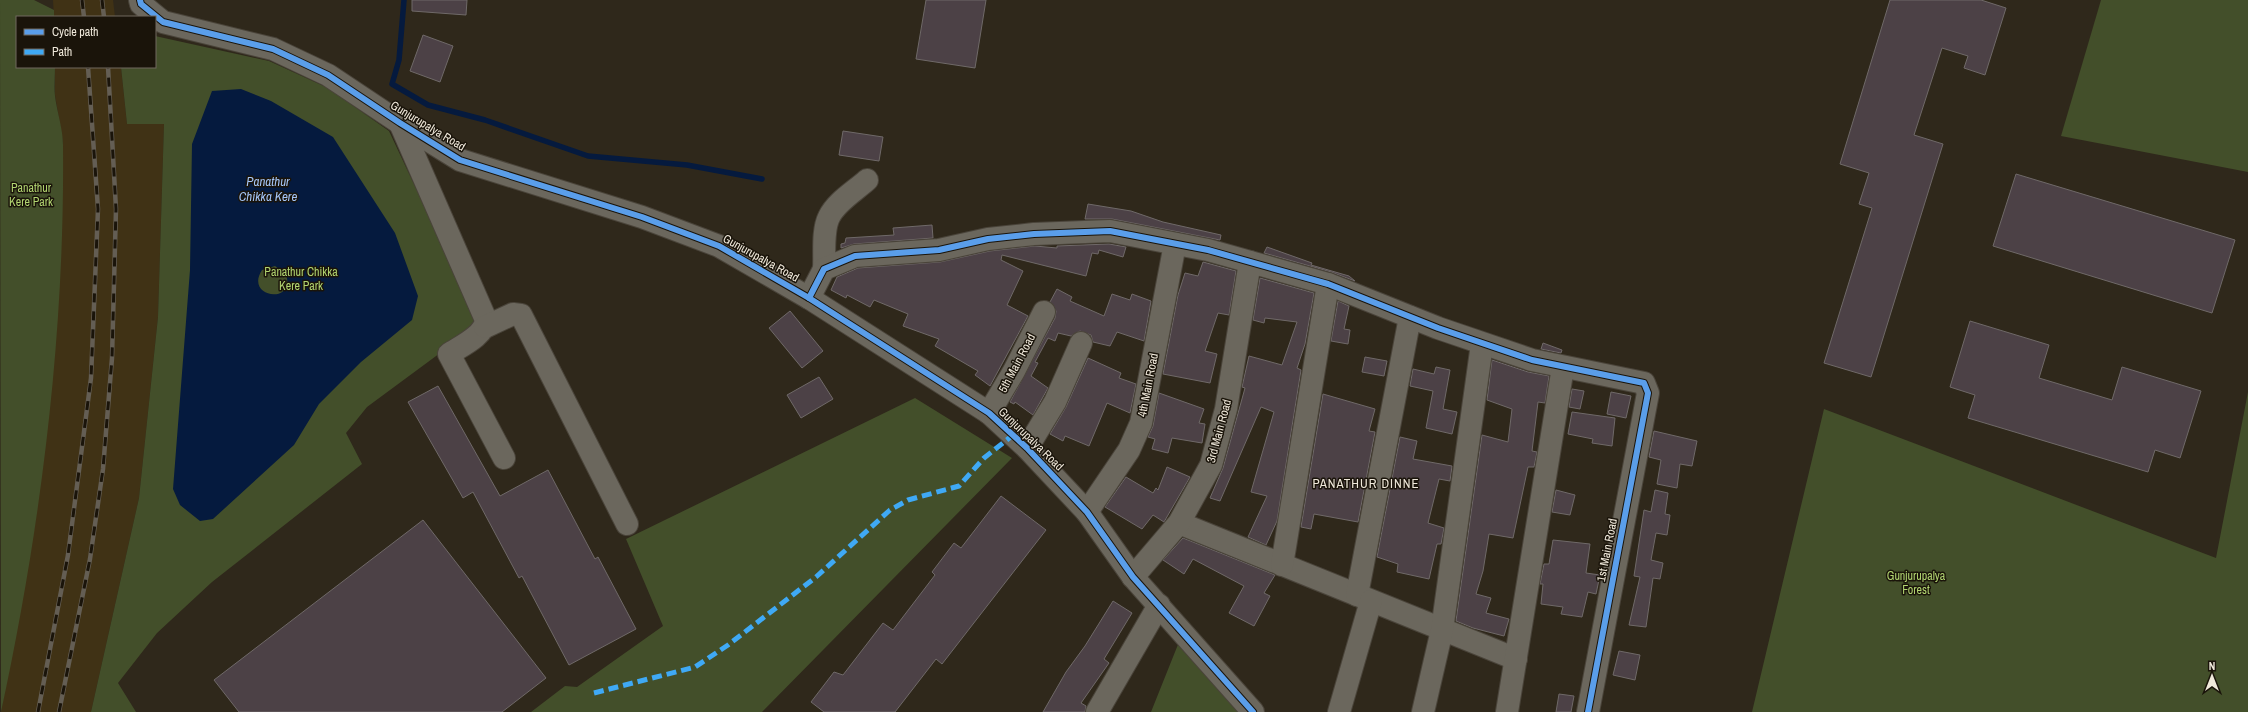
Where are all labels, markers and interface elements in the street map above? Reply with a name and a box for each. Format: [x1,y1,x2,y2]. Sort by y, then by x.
legend [16,16,156,68]
text: Cycle path [52,24,99,40]
text: Path [52,44,72,60]
street label: Gunjurupalya Road [388,97,468,155]
water label: Panathur Chikka Kere [239,173,297,205]
park label: Panathur Kere Park [9,180,53,210]
street label: Gunjurupalya Road [720,230,802,286]
park label: Panathur Chikka Kere Park [264,264,338,294]
street label: 5th Main Road [995,331,1039,395]
street label: 4th Main Road [1134,352,1162,418]
street label: 3rd Main Road [1203,397,1235,465]
street label: Gunjurupalya Road [995,404,1067,474]
district label: PANATHUR DINNE [1312,475,1420,492]
street label: 1st Main Road [1593,517,1621,583]
park label: Gunjurupalya Forest [1887,568,1946,598]
north arrow [2192,656,2232,696]
text: N [2209,659,2215,673]

